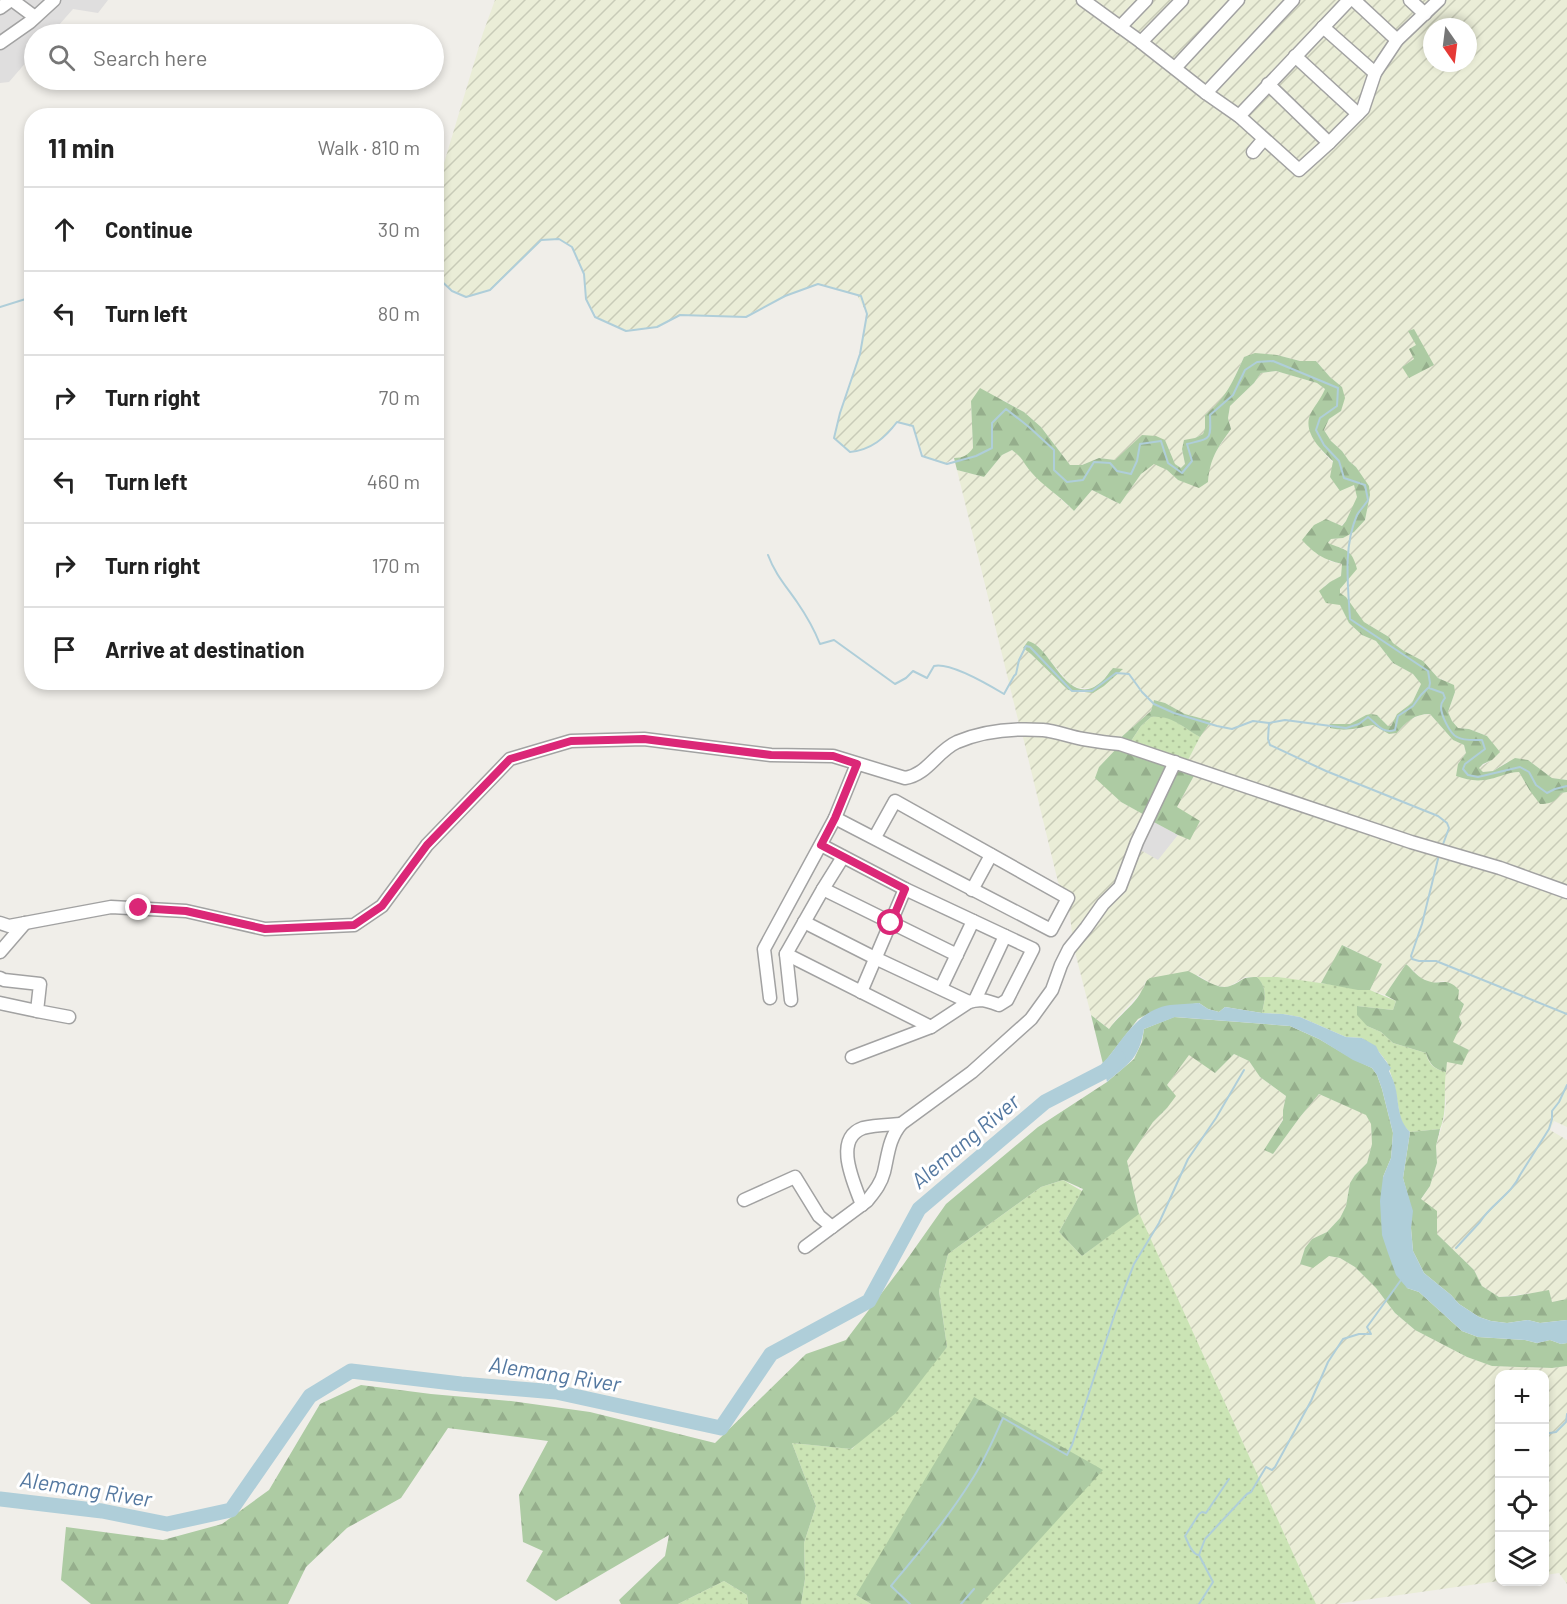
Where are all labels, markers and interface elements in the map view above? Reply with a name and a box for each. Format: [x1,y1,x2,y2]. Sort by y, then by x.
north arrow [1423,18,1477,72]
search box [24,24,444,90]
icon: search [45,41,78,74]
text: Search here [93,44,207,70]
text: 11 min [48,132,114,163]
text: Walk · 810 m [318,135,420,159]
icon: ahead [48,213,81,246]
text: Continue [105,216,193,242]
text: 30 m [378,217,420,241]
icon: left [48,297,81,330]
text: Turn left [105,300,188,326]
text: 80 m [378,301,420,325]
icon: right [48,381,81,414]
text: Turn right [105,384,200,410]
text: 70 m [379,385,420,409]
icon: left [48,465,81,498]
text: Turn left [105,468,188,494]
text: 460 m [367,469,420,493]
icon: right [48,549,81,582]
text: Turn right [105,552,200,578]
text: 170 m [372,553,420,577]
icon: arrive [48,633,81,666]
text: Arrive at destination [105,636,304,662]
route end [125,894,151,920]
route start [877,909,903,935]
water label: Alemang River [905,1087,1025,1193]
water label: Alemang River [487,1350,624,1396]
map controls [1495,1370,1549,1586]
button: + [1495,1370,1549,1424]
button: − [1495,1424,1549,1478]
water label: Alemang River [18,1465,155,1511]
button: locate [1495,1478,1549,1532]
button: layers [1495,1532,1549,1586]

